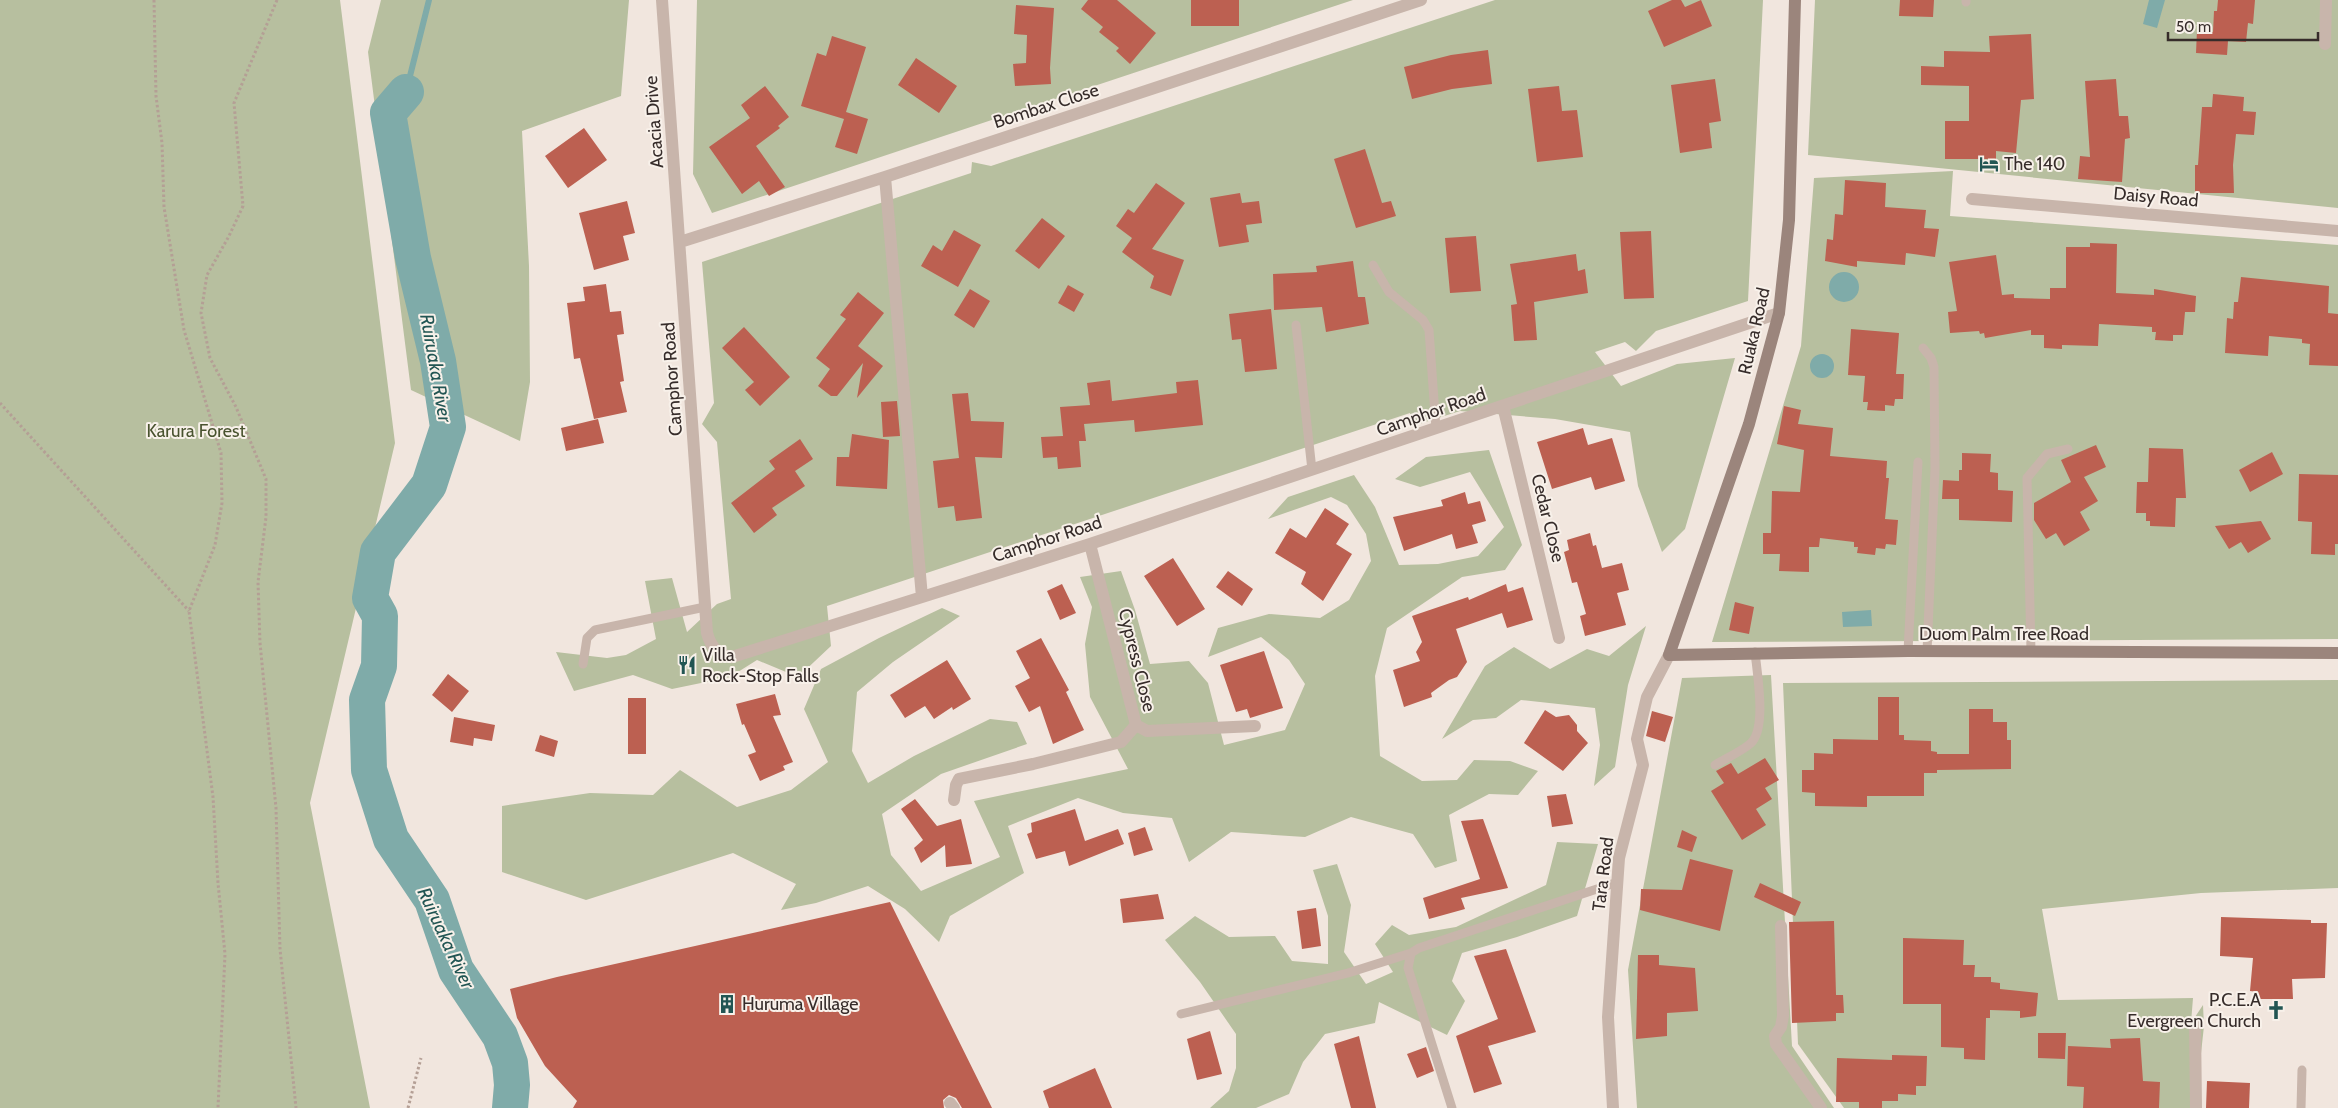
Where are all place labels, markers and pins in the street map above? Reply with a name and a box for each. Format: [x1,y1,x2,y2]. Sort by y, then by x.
hotel icon: The 140 [1978,153,2000,175]
place label: The 140 [2004,153,2065,175]
place label: Villa Rock-Stop Falls [702,644,819,687]
restaurant icon: Villa Rock-Stop Falls [676,654,698,676]
place label: P.C.E.A Evergreen Church [2127,989,2261,1032]
building icon: Huruma Village [716,993,738,1015]
place label: Huruma Village [742,993,858,1015]
church icon: P.C.E.A Evergreen Church [2265,999,2287,1021]

